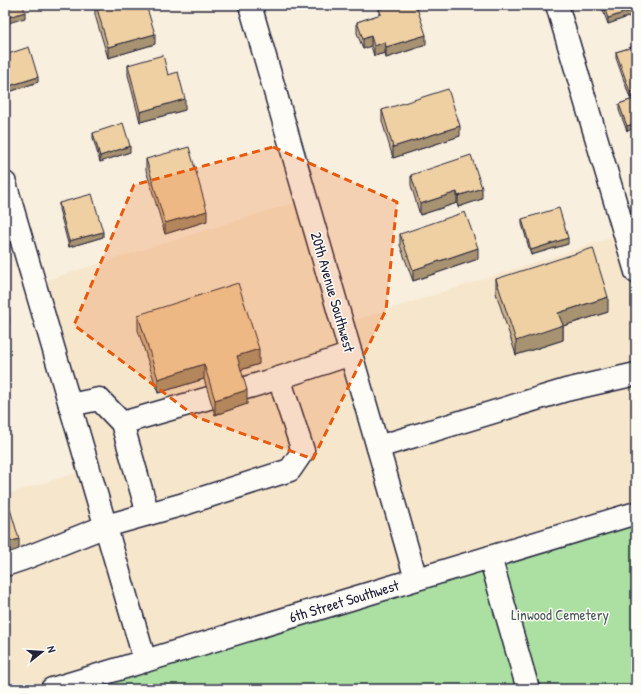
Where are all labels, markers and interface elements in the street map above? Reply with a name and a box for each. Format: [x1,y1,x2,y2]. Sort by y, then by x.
street label: 20th Avenue Southwest [306,229,360,355]
street label: 6th Street Southwest [287,574,402,628]
park label: Linwood Cemetery [511,604,609,625]
north arrow [22,632,62,672]
text: N [44,644,59,654]

